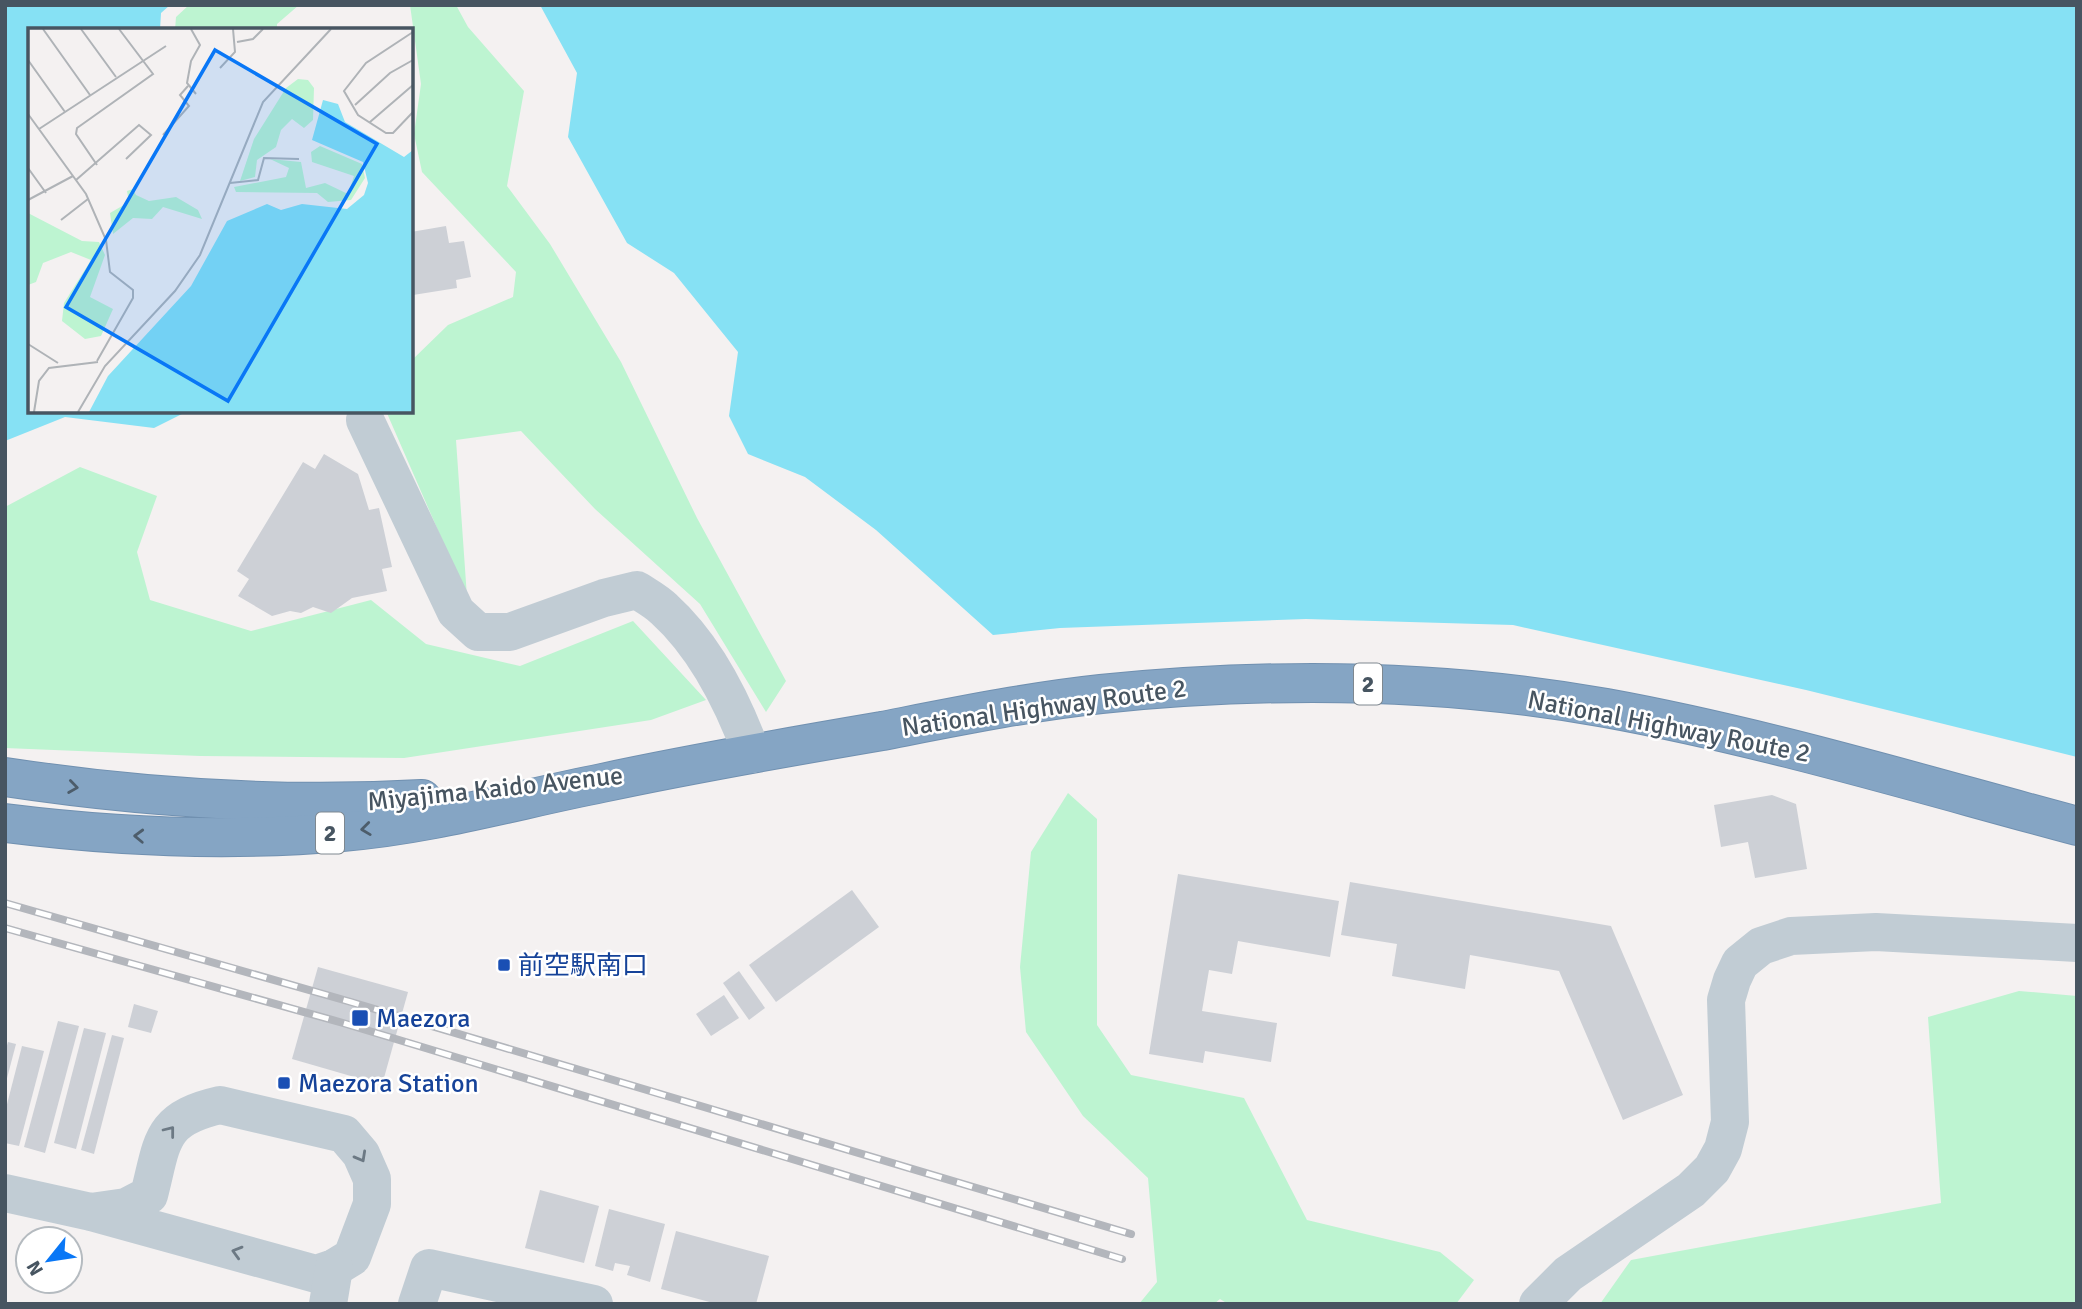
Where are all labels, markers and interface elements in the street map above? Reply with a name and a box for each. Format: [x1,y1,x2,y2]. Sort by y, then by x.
inset map [28,28,413,413]
road number: 2 [1354,664,1382,704]
street label: National Highway Route 2 [900,672,1189,744]
street label: National Highway Route 2 [1525,684,1813,770]
street label: Miyajima Kaido Avenue [366,760,625,818]
one-way arrow [67,779,79,794]
road number: 2 [316,812,344,854]
one-way arrow [361,822,372,837]
one-way arrow [133,828,144,843]
place label: 前空駅南口 [518,950,648,982]
marker: 前空駅南口 [496,957,512,973]
place label: Maezora [376,1003,470,1035]
marker: Maezora [350,1008,370,1028]
place label: Maezora Station [298,1068,479,1100]
marker: Maezora Station [276,1075,292,1091]
one-way arrow [162,1127,175,1139]
one-way arrow [353,1150,366,1163]
north arrow [14,1225,84,1295]
one-way arrow [232,1246,244,1260]
text: N [21,1256,49,1280]

